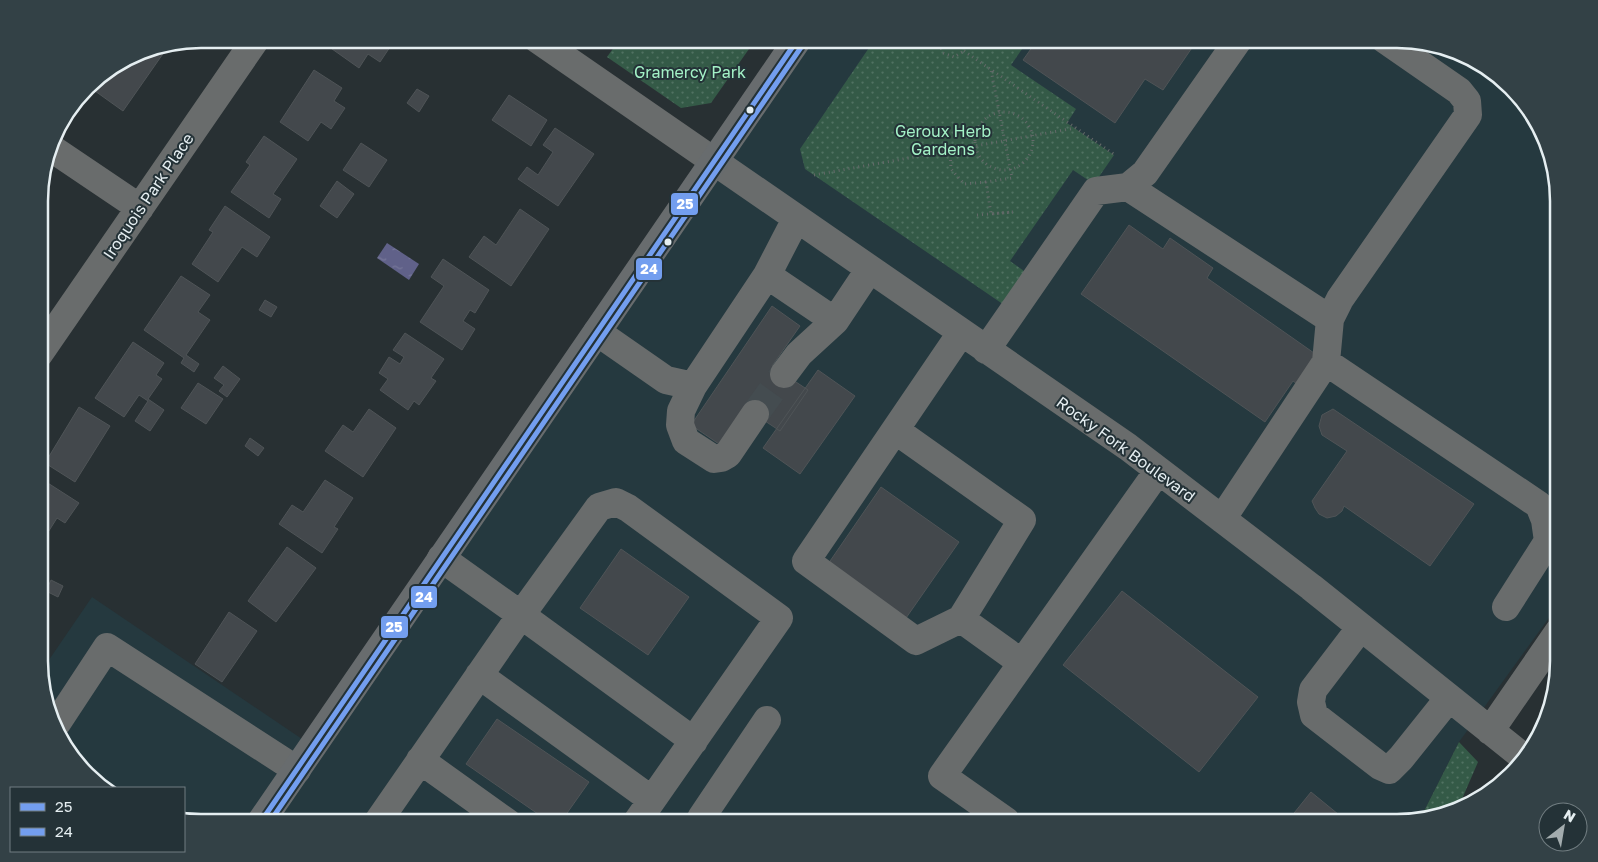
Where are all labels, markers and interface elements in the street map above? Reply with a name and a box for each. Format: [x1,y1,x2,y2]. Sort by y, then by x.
park label: Gramercy Park [634,62,746,82]
unlabelled marker [745,105,755,115]
park label: Geroux Herb Gardens [895,121,991,159]
street label: Iroquois Park Place [98,129,198,263]
line badge: 25 [670,192,699,216]
text: 25 [676,195,694,212]
unlabelled marker [663,237,673,247]
line badge: 24 [635,257,663,281]
text: 24 [640,260,658,277]
street label: Rocky Fork Boulevard [1053,392,1199,506]
line badge: 24 [410,585,438,609]
text: 24 [415,588,433,605]
line badge: 25 [380,615,409,639]
text: 25 [385,618,403,635]
legend [10,787,185,852]
text: 25 [55,797,72,815]
north arrow [1538,802,1588,852]
text: N [1561,805,1579,825]
text: 24 [55,822,73,840]

